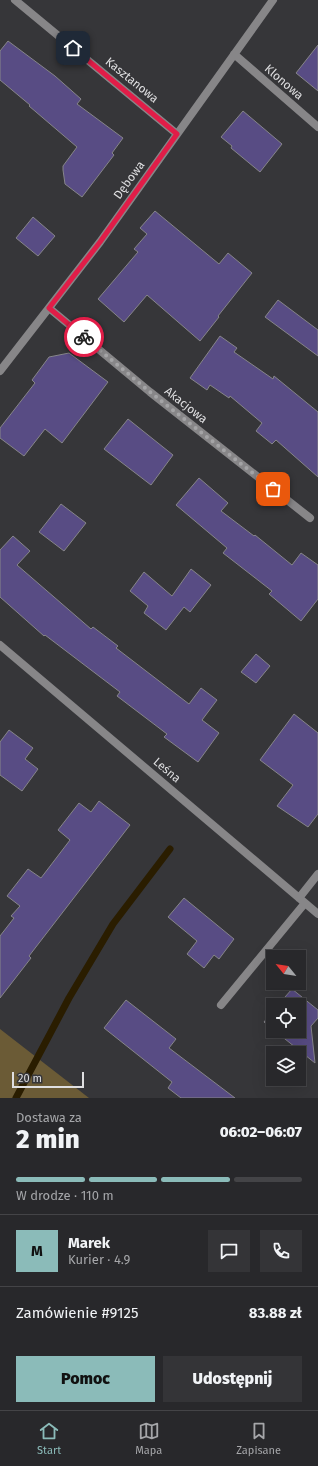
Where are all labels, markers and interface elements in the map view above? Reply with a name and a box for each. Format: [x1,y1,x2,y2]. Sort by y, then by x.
pin [56,31,90,65]
icon: home [62,37,84,59]
street label: Kasztanowa [103,54,161,106]
street label: Klonowa [262,61,306,103]
street label: Dębowa [111,158,147,202]
courier [64,317,104,357]
icon: bike [73,326,95,348]
street label: Akacjowa [162,384,210,426]
pin [256,472,290,506]
icon: bag [262,478,284,500]
street label: Leśna [150,755,184,785]
north arrow [266,950,306,990]
map controls [266,950,306,1086]
button: locate [266,998,306,1038]
button: layers [266,1046,306,1086]
scale bar [12,1070,84,1089]
text: 20 m [18,1072,42,1085]
text: Dostawa za [16,1110,82,1125]
text: 06:02–06:07 [220,1123,302,1141]
text: 2 min [16,1124,80,1155]
text: W drodze · 110 m [16,1188,114,1203]
button: chat [208,1230,250,1272]
button: phone [260,1230,302,1272]
text: Marek [68,1234,110,1252]
text: M [31,1242,43,1260]
text: Kurier · 4.9 [68,1252,130,1267]
text: Zamówienie #9125 [16,1304,139,1322]
text: 83.88 zł [249,1304,302,1322]
button: Pomoc [16,1356,155,1402]
button: Udostępnij [163,1356,302,1402]
tab: Start [37,1420,61,1457]
tab: Mapa [135,1420,162,1457]
tab: Zapisane [236,1420,281,1457]

